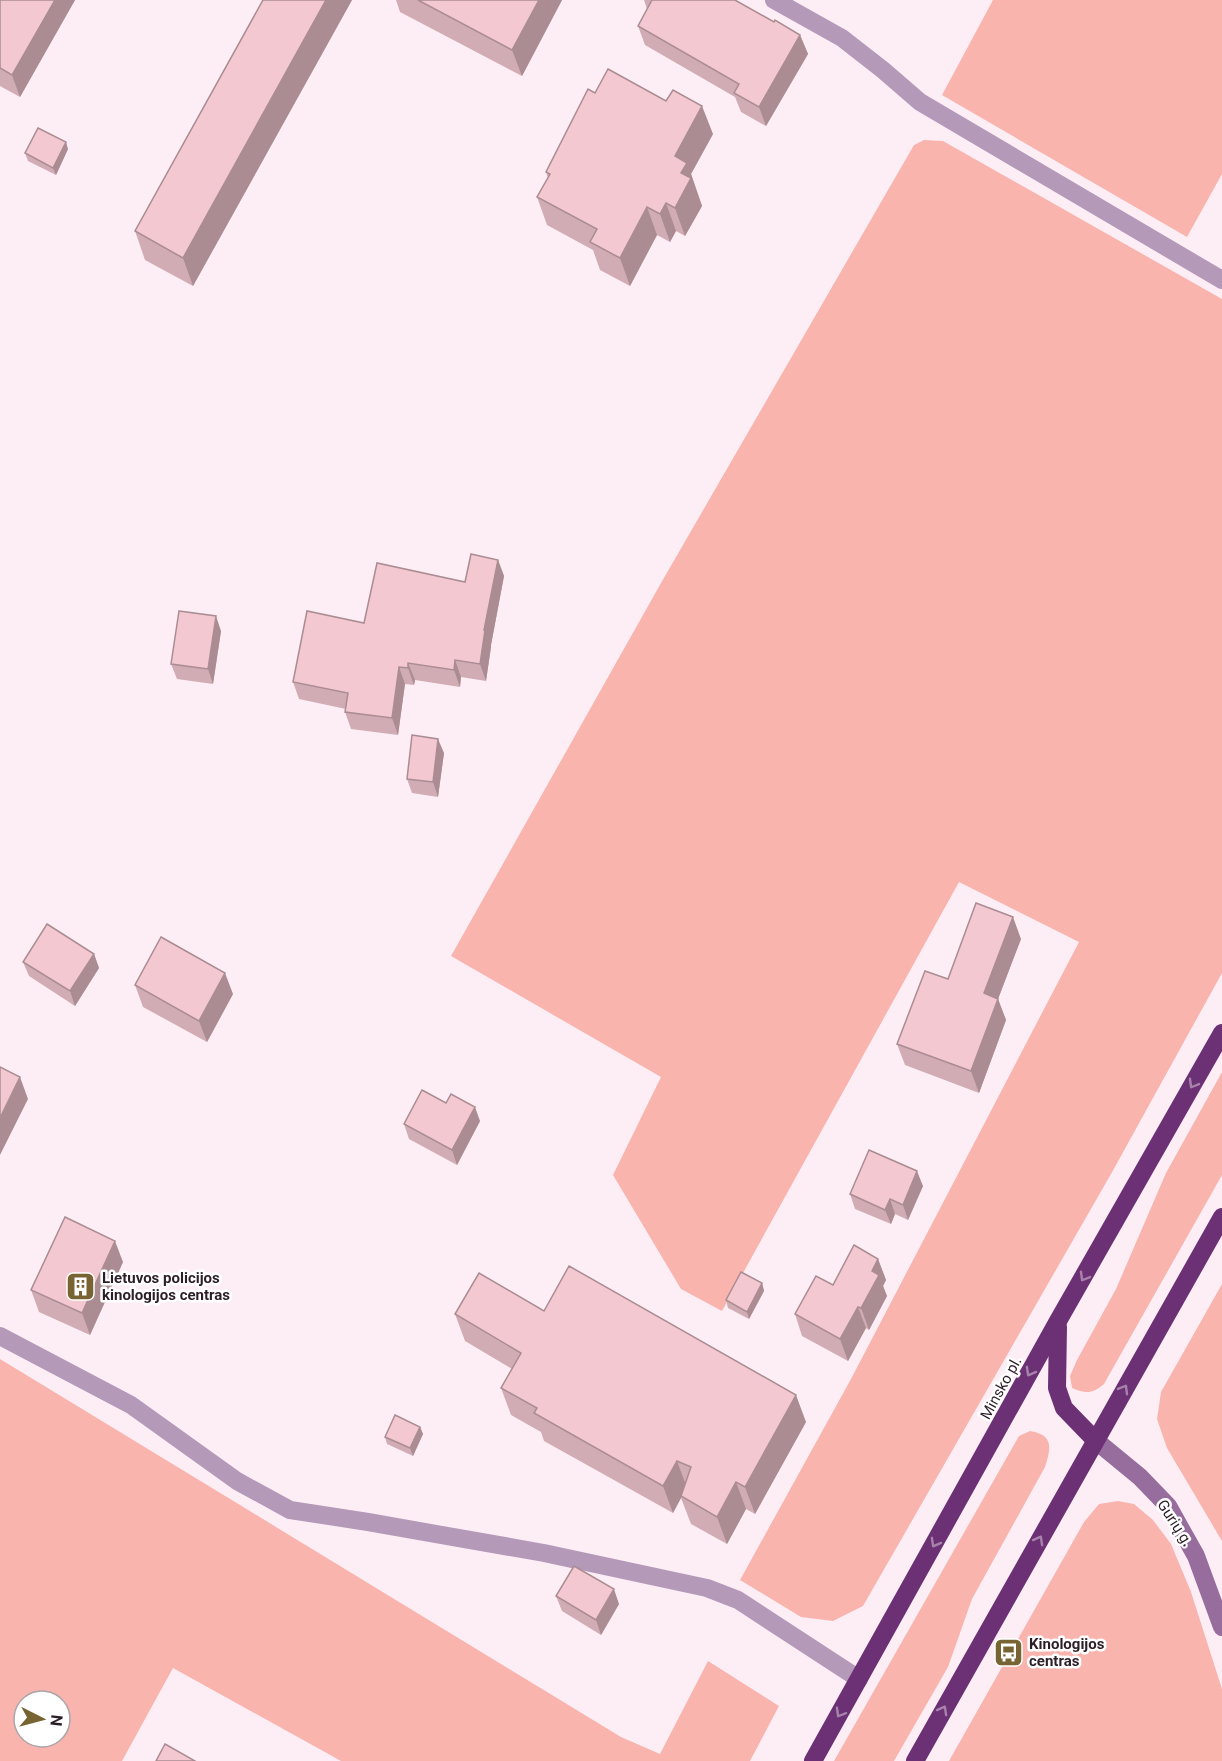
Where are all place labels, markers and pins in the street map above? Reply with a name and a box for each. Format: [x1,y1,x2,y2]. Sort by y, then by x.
place label: Lietuvos policijos kinologijos centras [102,1269,230,1304]
building icon: Lietuvos policijos kinologijos centras [65,1271,97,1303]
place label: Kinologijos centras [1029,1635,1105,1670]
bus stop icon: Kinologijos centras [992,1637,1024,1669]

